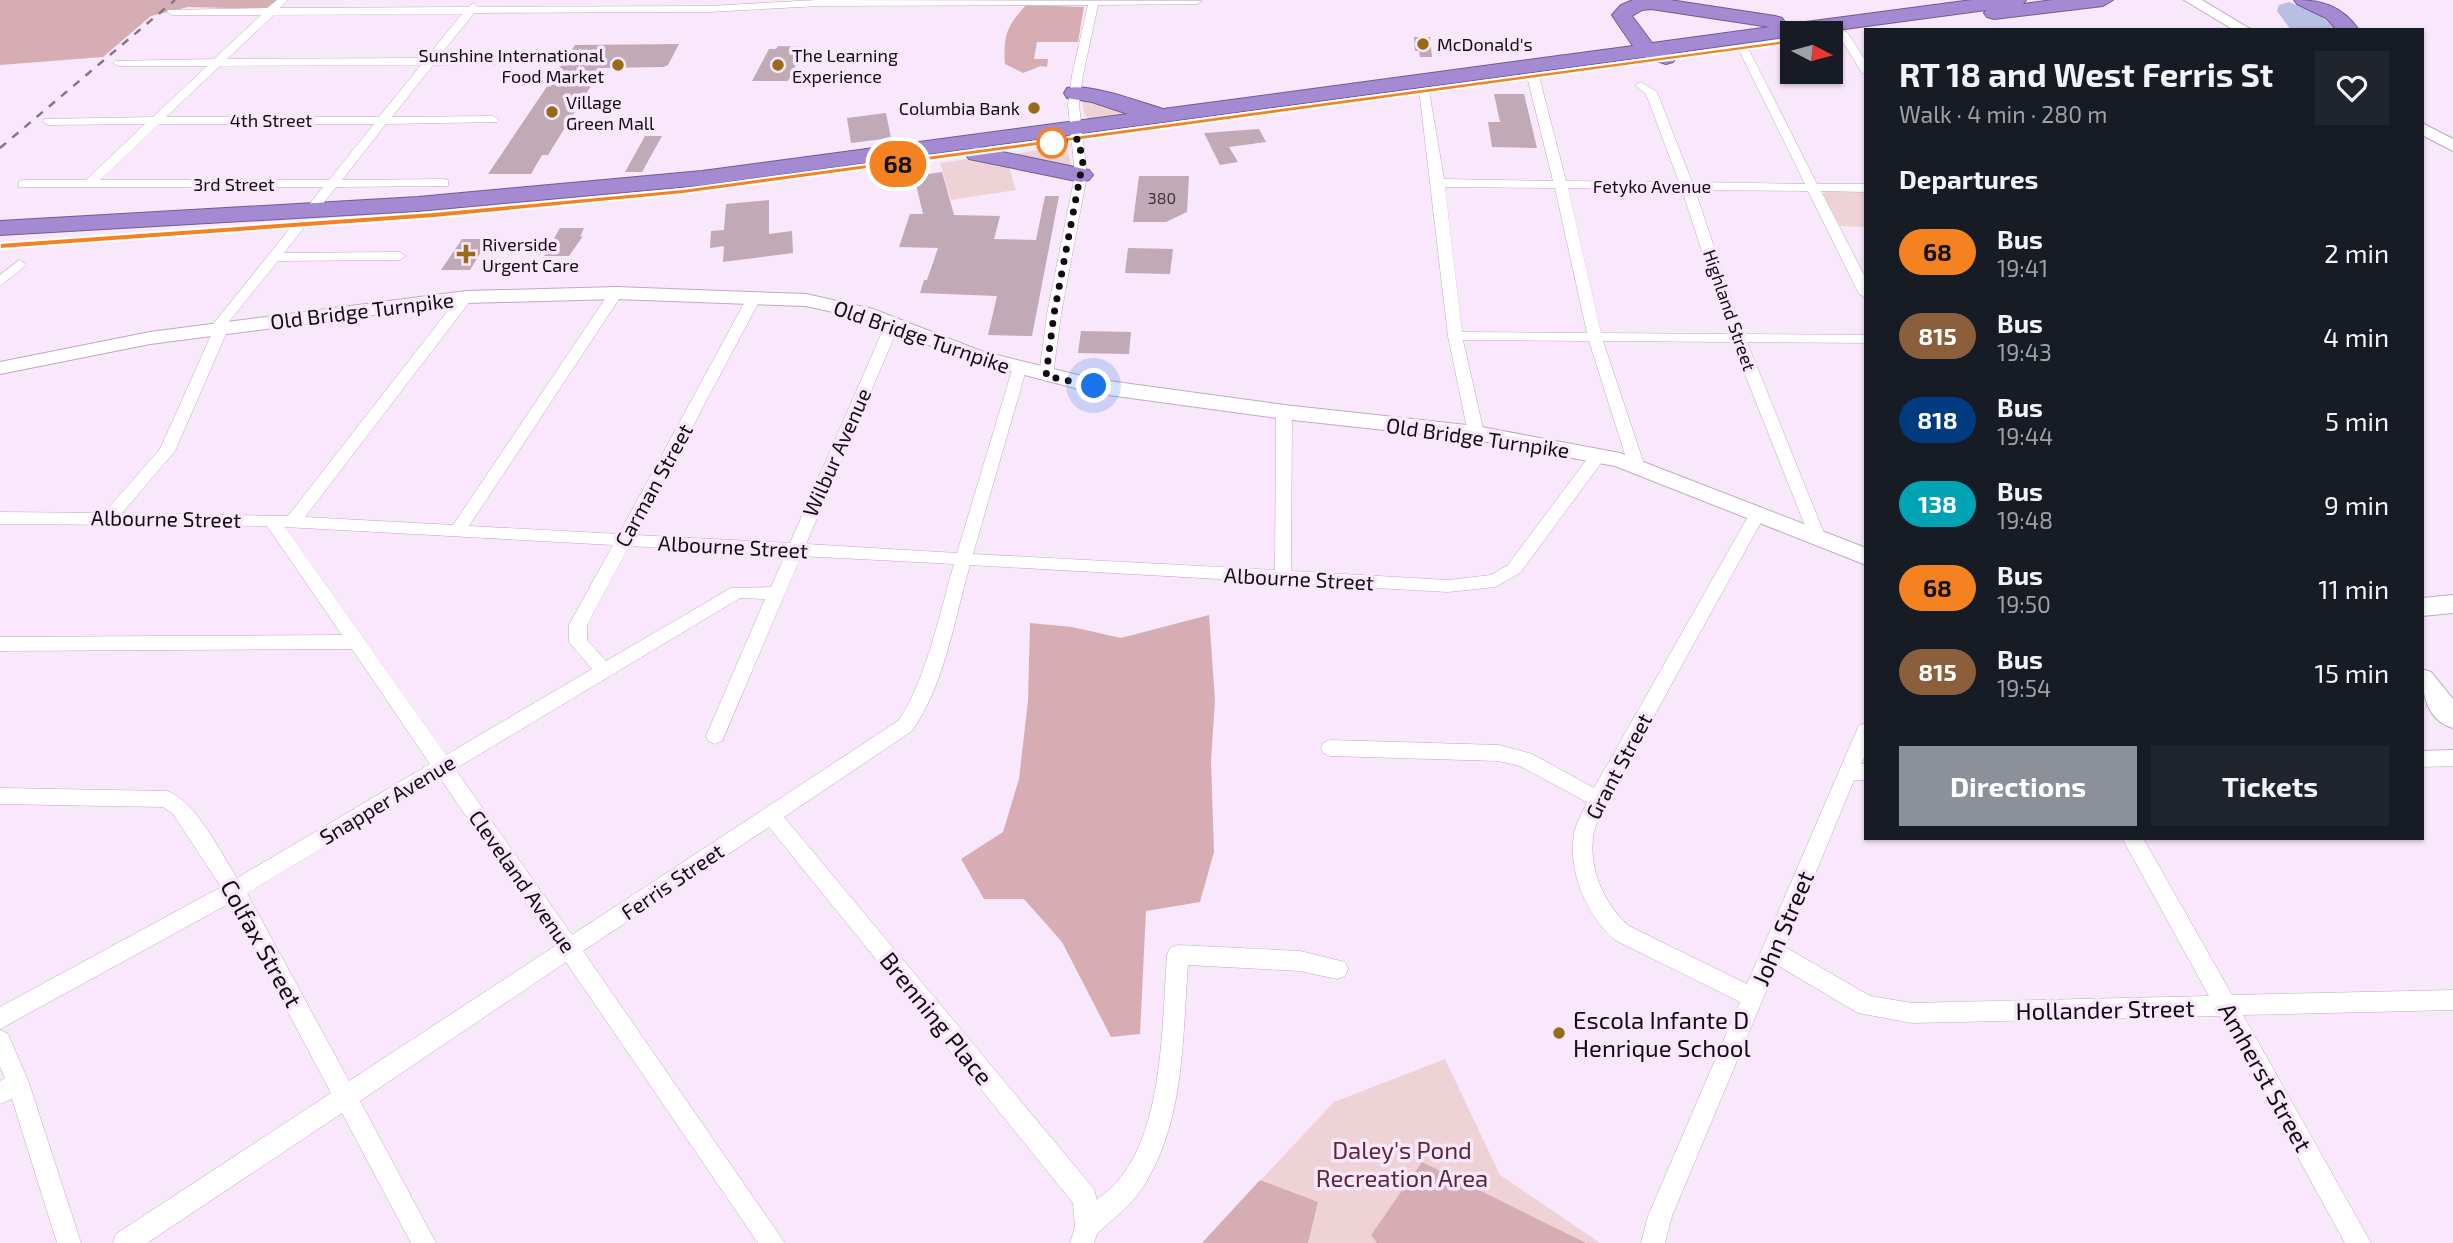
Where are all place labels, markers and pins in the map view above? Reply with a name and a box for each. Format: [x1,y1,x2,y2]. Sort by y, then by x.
place label: McDonald's [1437,33,1533,55]
marker: McDonald's [1415,36,1431,52]
place label: Sunshine International Food Market [418,44,605,87]
place label: The Learning Experience [792,44,898,87]
marker: Sunshine International Food Market [610,57,626,73]
marker: The Learning Experience [770,57,786,73]
place label: Village Green Mall [566,91,655,134]
place label: Columbia Bank [899,97,1020,119]
marker: Columbia Bank [1026,100,1042,116]
marker: Village Green Mall [544,104,560,120]
unlabelled marker [1037,128,1067,158]
place label: Riverside Urgent Care [482,233,579,276]
marker: Riverside Urgent Care [456,244,476,264]
place label: Escola Infante D Henrique School [1573,1005,1751,1062]
marker: Escola Infante D Henrique School [1551,1025,1567,1041]

